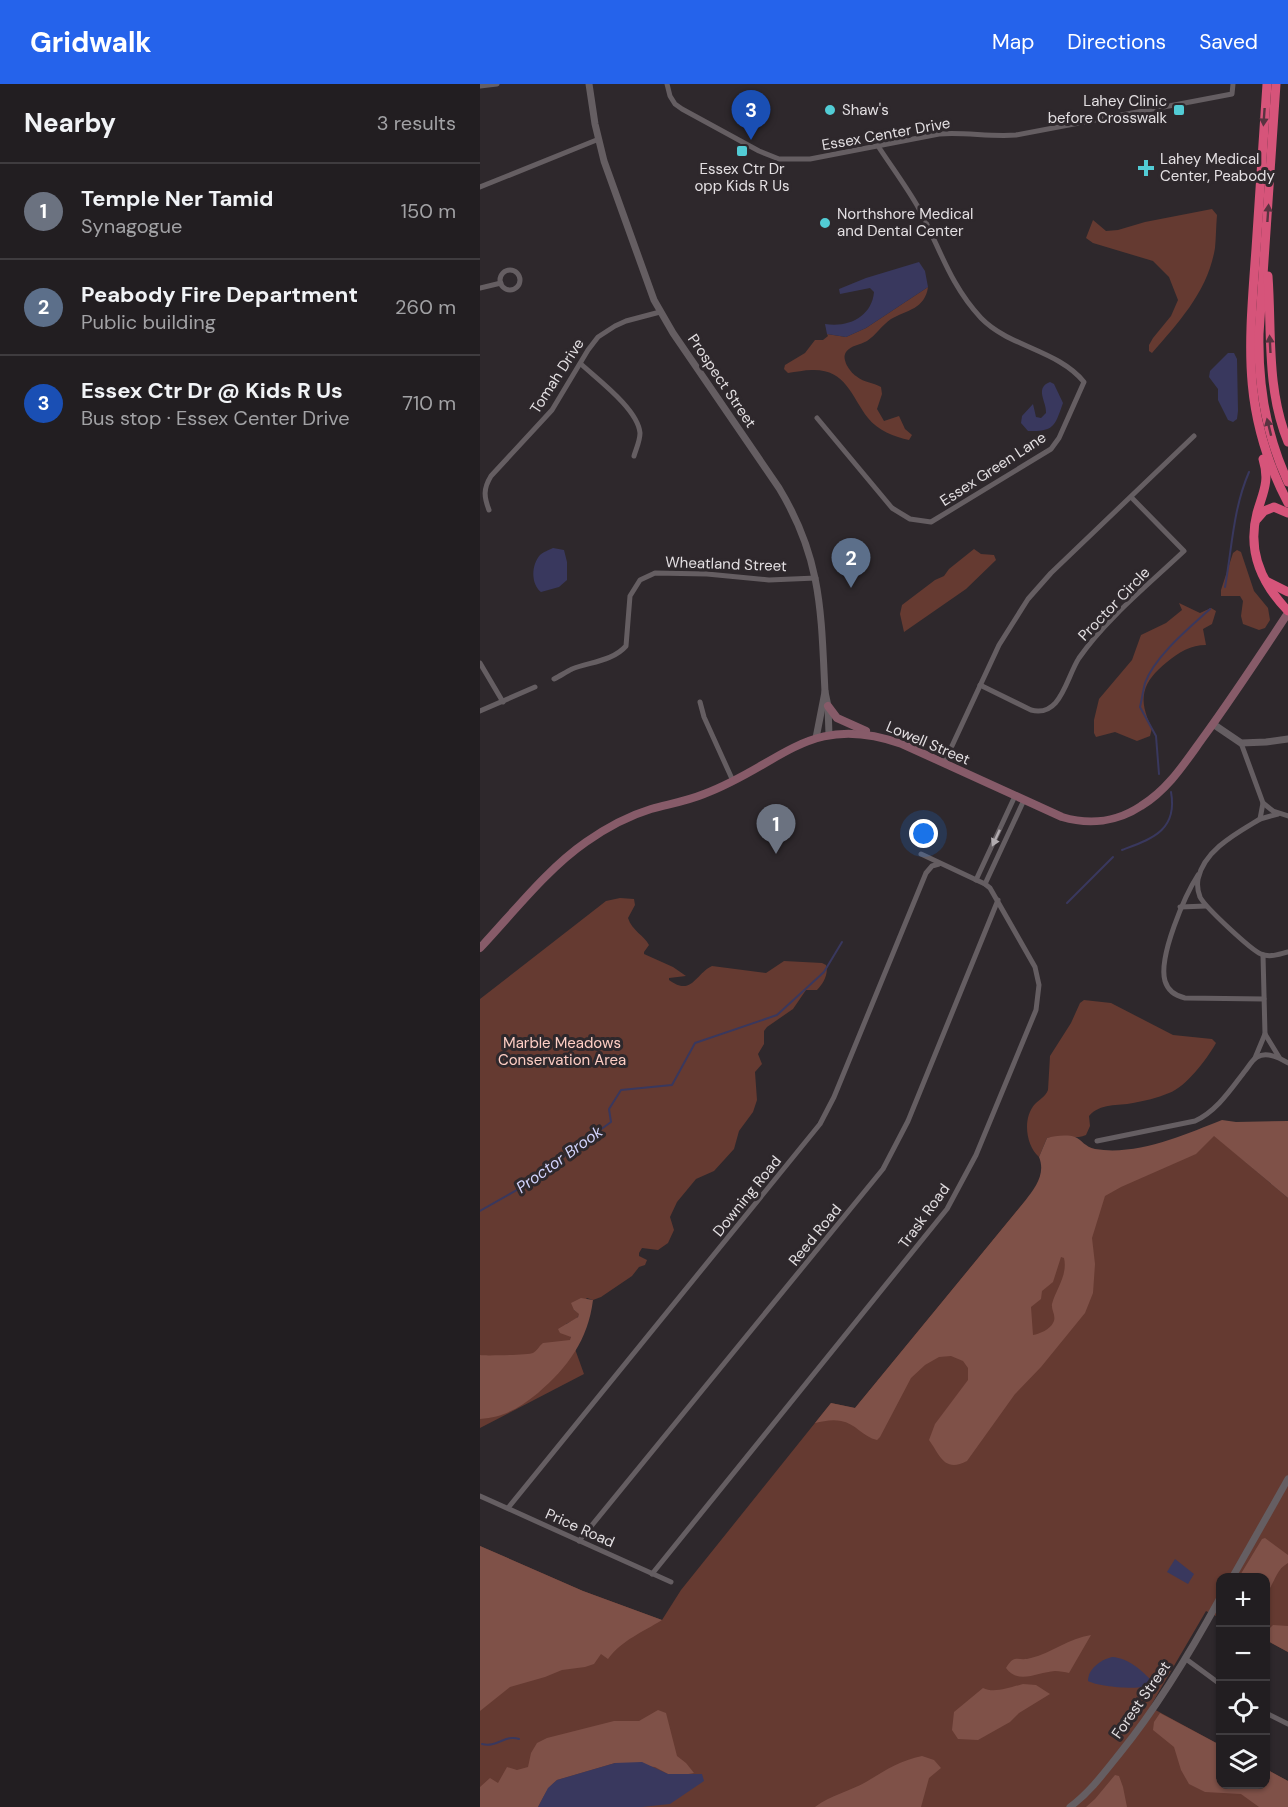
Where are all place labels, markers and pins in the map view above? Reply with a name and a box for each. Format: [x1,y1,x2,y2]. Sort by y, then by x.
pin: 3 [732,91,770,140]
place label: Lahey Clinic before Crosswalk [1048,91,1167,128]
place label: Shaw's [842,100,889,120]
marker: Shaw's [823,103,837,117]
marker: Lahey Clinic before Crosswalk [1172,103,1186,117]
marker: Essex Ctr Dr opp Kids R Us [735,144,749,158]
place label: Lahey Medical Center, Peabody [1160,149,1276,186]
place label: Essex Ctr Dr opp Kids R Us [694,159,790,196]
marker: Lahey Medical Center, Peabody [1137,159,1155,177]
place label: Northshore Medical and Dental Center [837,204,973,241]
marker: Northshore Medical and Dental Center [818,216,832,230]
pin: 2 [832,538,871,588]
pin: 1 [756,804,796,854]

